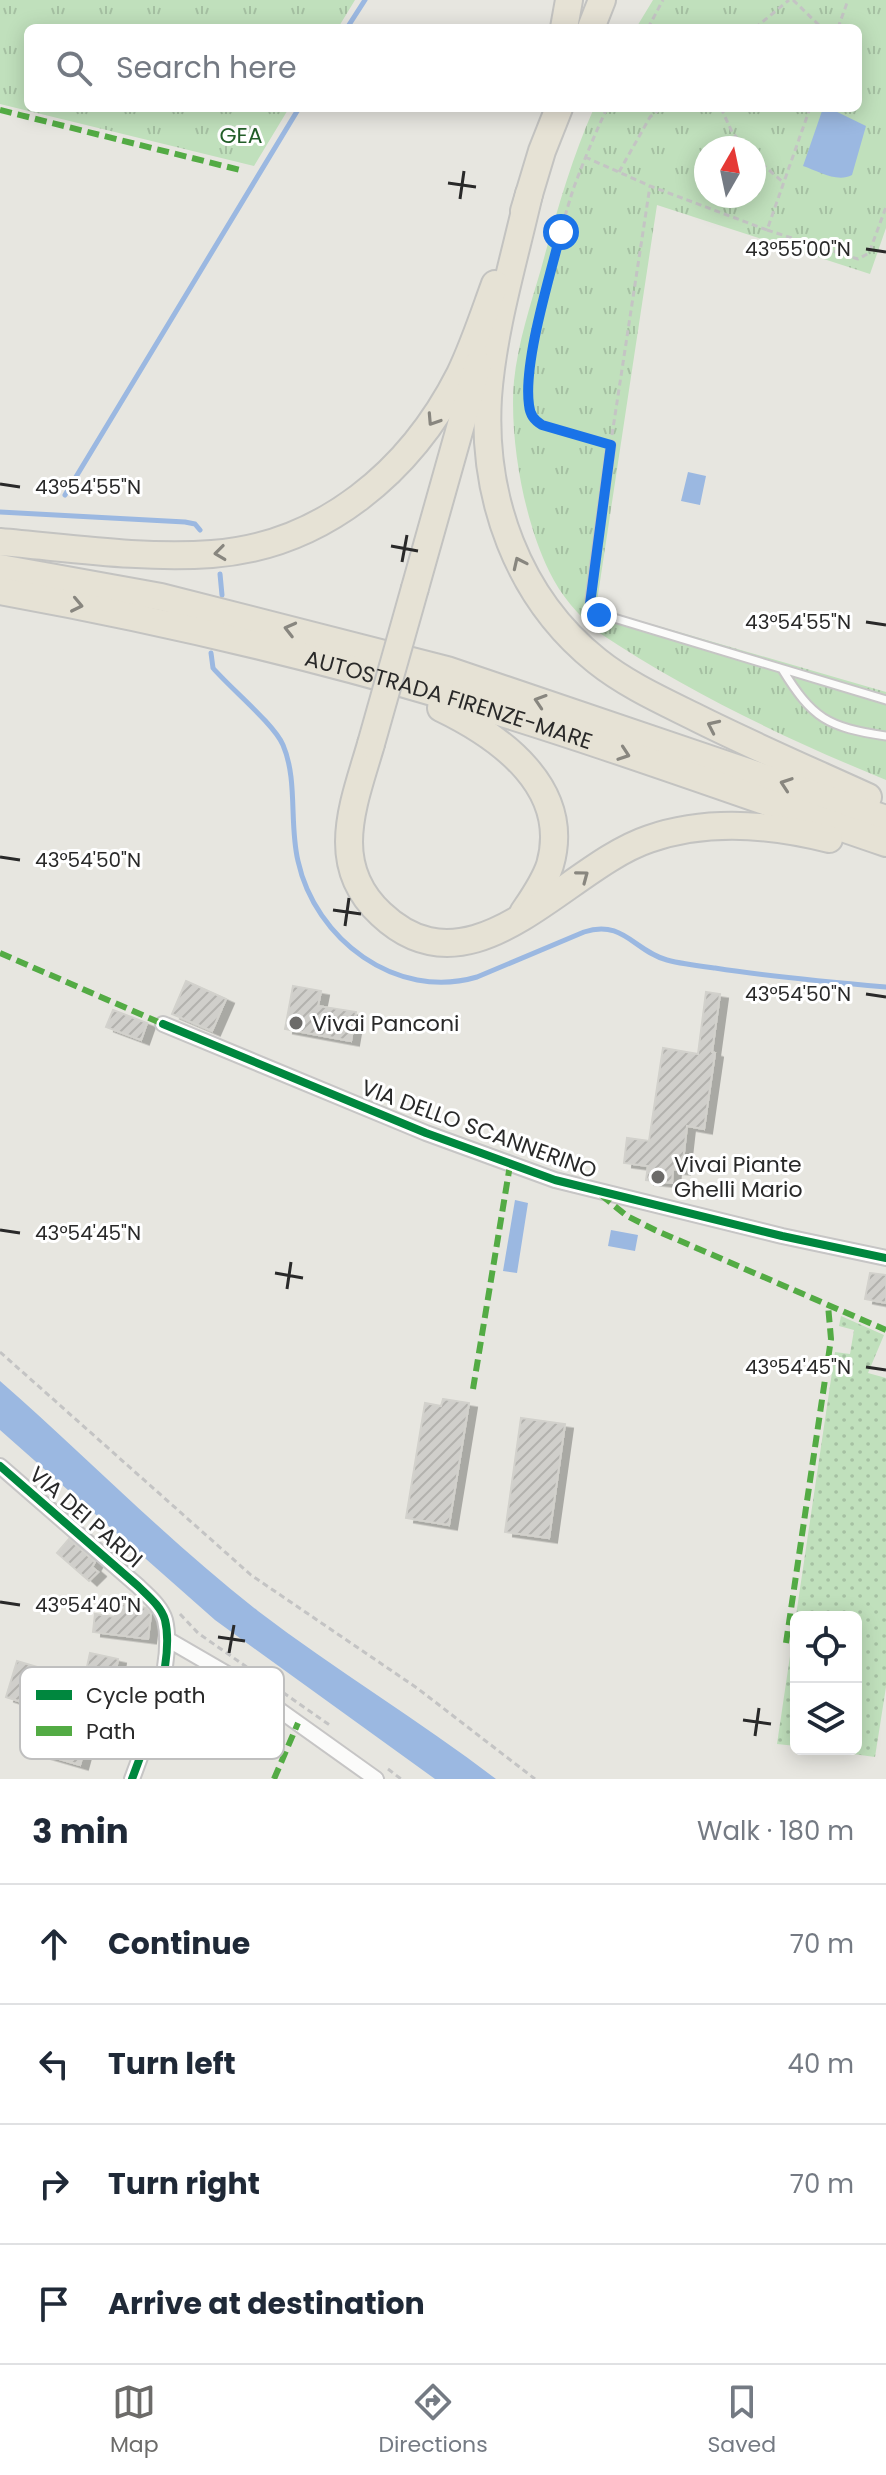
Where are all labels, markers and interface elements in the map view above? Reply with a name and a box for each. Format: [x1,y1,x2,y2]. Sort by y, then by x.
search box [24,24,862,112]
icon: search [52,46,96,90]
text: Search here [116,46,297,89]
park label: GEA [219,120,263,151]
north arrow [694,136,766,208]
route start [543,214,579,250]
text: 43°55'00"N [745,235,851,263]
one-way arrow [427,411,442,426]
text: 43°54'55"N [35,473,141,501]
one-way arrow [213,544,227,561]
one-way arrow [512,557,528,571]
one-way arrow [69,596,83,613]
route end [581,597,617,633]
text: 43°54'55"N [745,608,851,636]
one-way arrow [283,621,297,638]
street label: AUTOSTRADA FIRENZE-MARE [302,642,597,757]
one-way arrow [533,694,547,710]
one-way arrow [707,720,721,736]
one-way arrow [617,744,631,760]
one-way arrow [779,778,793,794]
text: 43°54'50"N [35,846,141,874]
one-way arrow [574,871,589,885]
text: 43°54'50"N [745,980,851,1008]
place label: Vivai Panconi [312,1008,459,1039]
marker: Vivai Panconi [287,1014,305,1032]
street label: VIA DELLO SCANNERINO [357,1072,601,1186]
place label: Vivai Piante Ghelli Mario [674,1149,802,1205]
marker: Vivai Piante Ghelli Mario [649,1168,667,1186]
text: 43°54'45"N [35,1219,141,1247]
text: 43°54'45"N [745,1353,851,1381]
street label: VIA DEI PARDI [23,1459,149,1575]
text: 43°54'40"N [35,1591,141,1619]
map controls [790,1611,862,1755]
button: locate [790,1611,862,1683]
legend [20,1667,284,1759]
text: Cycle path [86,1680,205,1711]
button: layers [790,1683,862,1755]
text: Path [86,1716,136,1747]
text: 3 min [32,1807,129,1855]
text: Walk · 180 m [697,1813,854,1849]
icon: ahead [32,1922,76,1966]
text: Continue [108,1922,250,1965]
text: 70 m [790,1926,854,1962]
icon: left [32,2042,76,2086]
text: Turn left [108,2042,236,2085]
text: 40 m [788,2046,854,2082]
icon: right [32,2162,76,2206]
text: Turn right [108,2162,260,2205]
text: 70 m [790,2166,854,2202]
icon: arrive [32,2282,76,2326]
text: Arrive at destination [108,2282,425,2325]
tab: Map [110,2380,159,2461]
tab: Directions [378,2380,488,2461]
tab: Saved [707,2380,776,2461]

